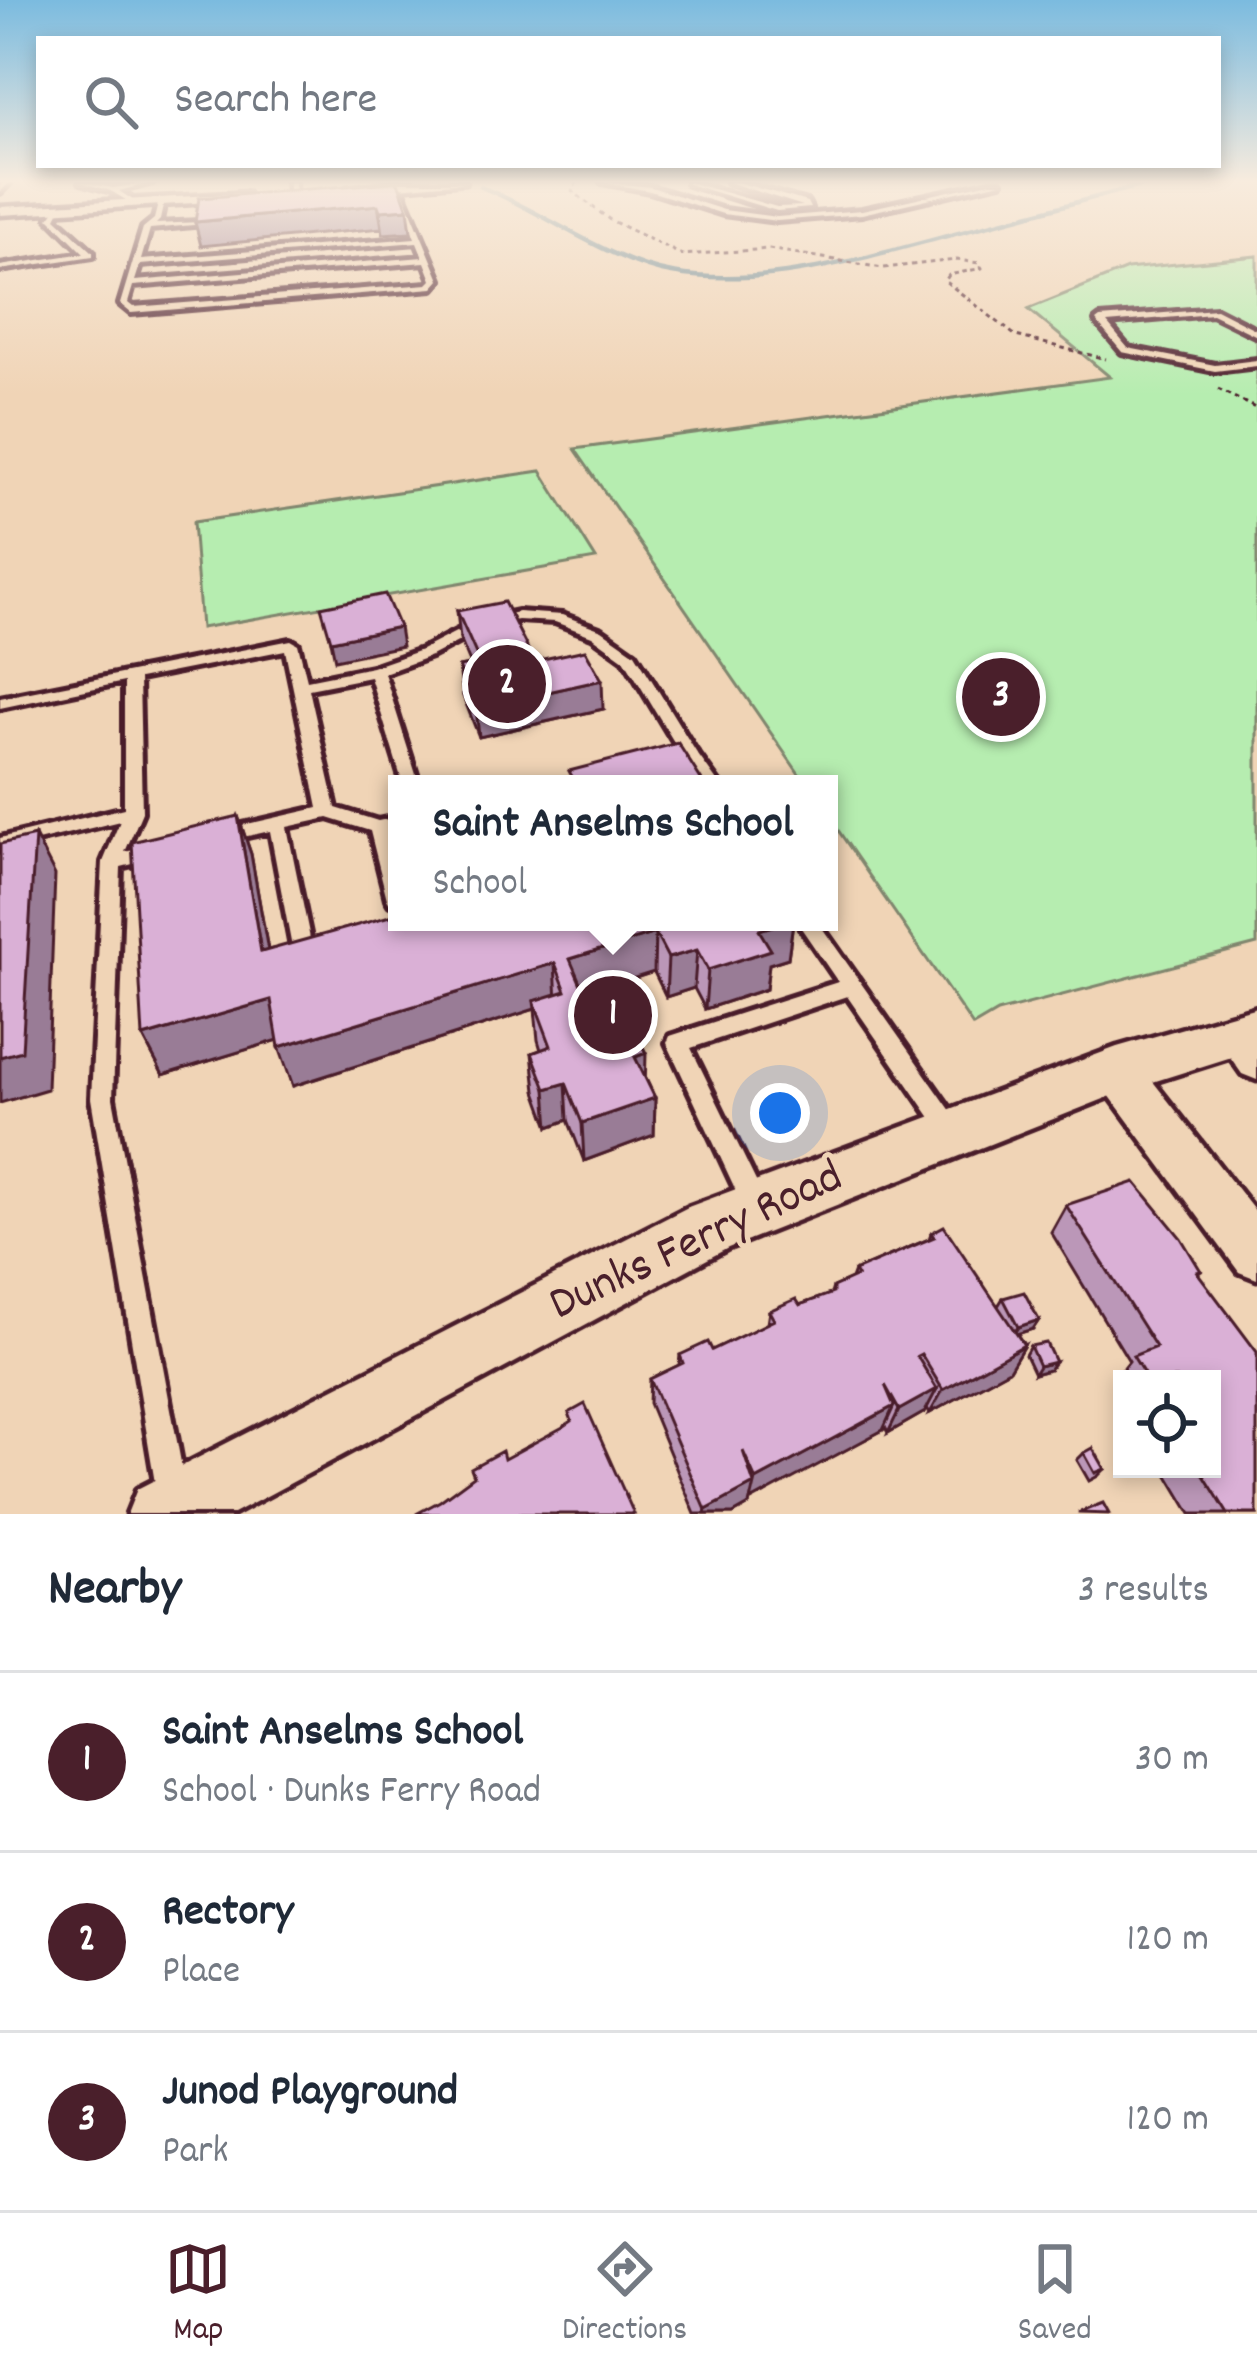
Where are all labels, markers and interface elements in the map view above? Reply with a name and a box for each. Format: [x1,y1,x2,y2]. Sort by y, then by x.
search box [36,36,1221,168]
icon: search [78,69,144,135]
text: Search here [174,70,377,134]
pin: 2 [468,639,546,729]
pin: 3 [962,652,1040,742]
popup [388,775,838,931]
text: Saint Anselms School [432,794,794,858]
text: School [432,858,527,913]
pin: 1 [574,970,652,1060]
your location [750,1083,810,1143]
street label: Dunks Ferry Road [539,1145,855,1341]
map controls [1113,1370,1221,1478]
button: locate [1113,1370,1221,1478]
text: Nearby [48,1556,181,1628]
text: 3 results [1078,1565,1209,1620]
text: Saint Anselms School [162,1702,523,1766]
text: 1 [83,1734,91,1789]
text: 30 m [1135,1734,1209,1789]
text: School · Dunks Ferry Road [162,1766,541,1821]
text: Rectory [162,1882,293,1946]
text: 2 [78,1914,96,1969]
text: 120 m [1126,1914,1209,1969]
text: Place [162,1946,240,2001]
text: Junod Playground [162,2062,458,2126]
text: 3 [78,2094,96,2149]
text: 120 m [1126,2094,1209,2149]
text: Park [162,2126,228,2181]
tab: Map [165,2236,231,2355]
tab: Directions [562,2236,687,2355]
tab: Saved [1018,2236,1092,2355]

